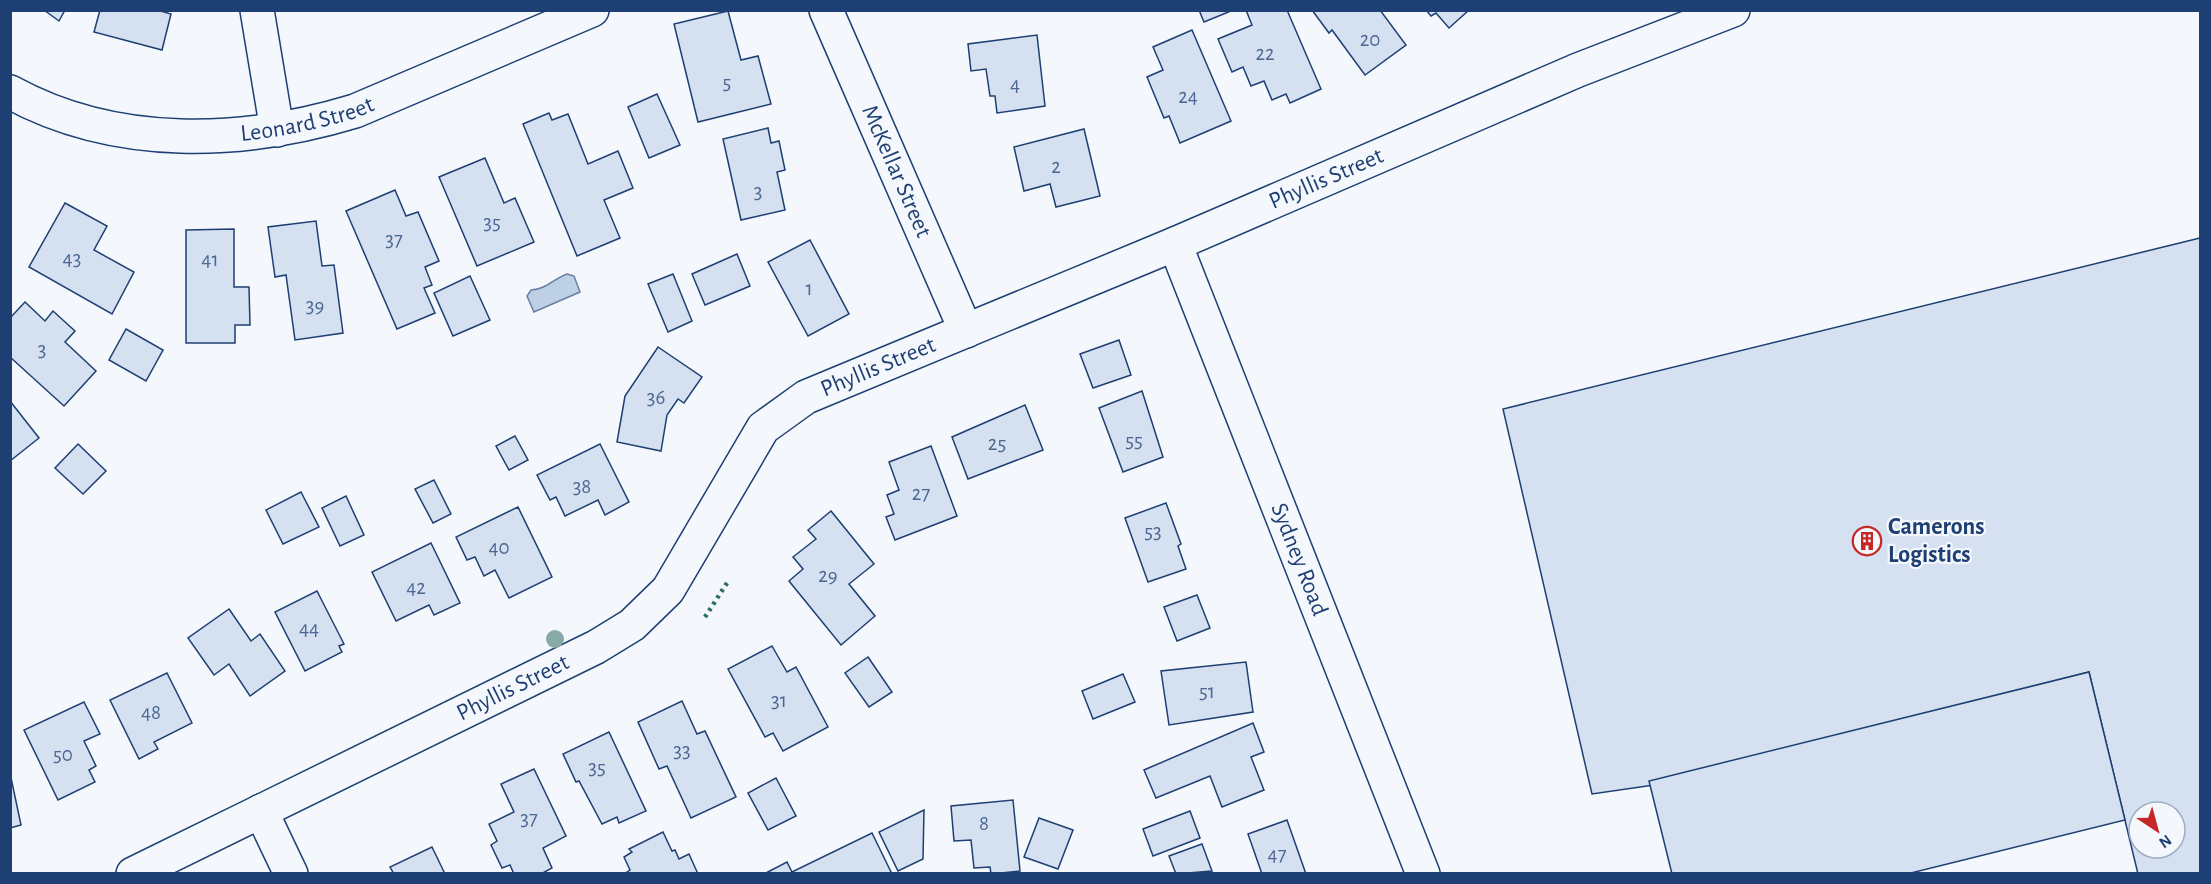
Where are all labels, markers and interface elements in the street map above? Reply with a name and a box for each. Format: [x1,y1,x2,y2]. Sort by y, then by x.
house number: 20 [1360,29,1380,50]
house number: 22 [1255,43,1275,64]
house number: 5 [723,72,731,93]
house number: 4 [1010,74,1020,95]
house number: 24 [1178,86,1198,107]
street label: Leonard Street [239,92,378,146]
street label: McKellar Street [857,102,936,241]
street label: Phyllis Street [1265,143,1387,214]
house number: 2 [1051,156,1061,177]
house number: 3 [754,181,762,202]
house number: 35 [483,212,501,233]
house number: 37 [385,229,403,250]
house number: 43 [63,248,81,269]
house number: 41 [201,249,219,270]
house number: 1 [805,278,813,299]
house number: 39 [306,295,324,316]
street label: Phyllis Street [817,333,939,401]
house number: 3 [38,339,46,360]
house number: 36 [647,387,665,408]
house number: 55 [1125,430,1143,451]
house number: 25 [988,433,1006,454]
house number: 38 [573,476,591,497]
house number: 27 [912,483,930,504]
street label: Sydney Road [1266,500,1332,619]
place label: Camerons Logistics [1888,515,1984,567]
house number: 53 [1144,521,1162,542]
building icon: Camerons Logistics [1851,525,1883,557]
house number: 40 [488,537,510,558]
house number: 29 [818,565,838,586]
house number: 42 [406,577,426,598]
house number: 44 [299,618,319,639]
street label: Phyllis Street [453,650,573,725]
house number: 51 [1199,681,1215,702]
house number: 31 [771,690,787,711]
house number: 48 [141,702,161,723]
house number: 33 [673,740,691,761]
house number: 50 [53,744,73,765]
house number: 35 [588,757,606,778]
north arrow [2127,800,2187,860]
house number: 37 [520,808,538,829]
house number: 8 [979,813,989,834]
text: N [2156,832,2174,851]
house number: 47 [1268,844,1287,865]

